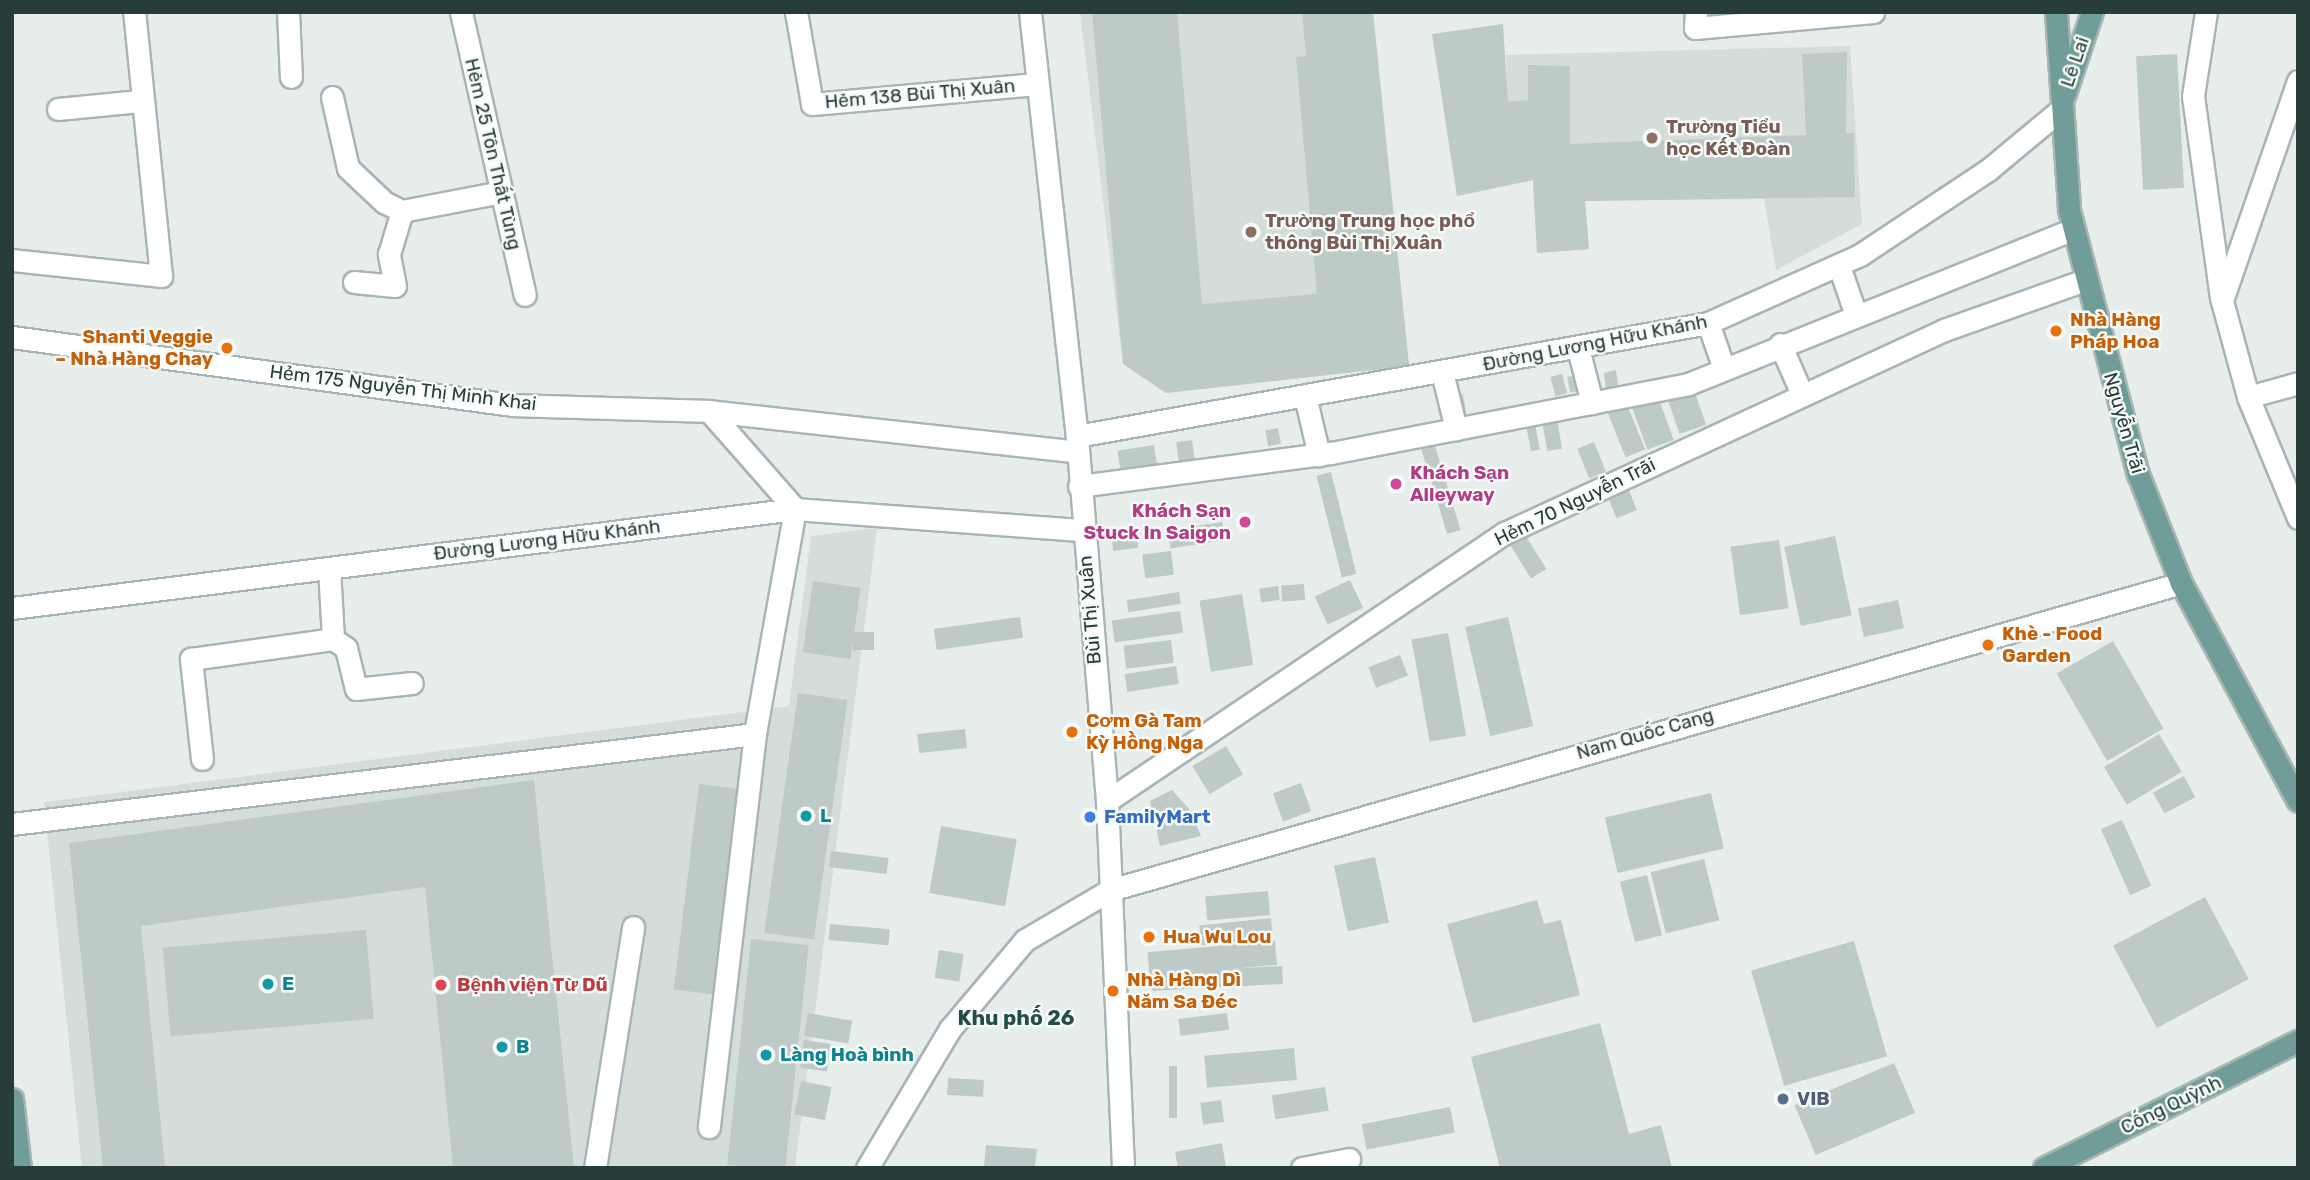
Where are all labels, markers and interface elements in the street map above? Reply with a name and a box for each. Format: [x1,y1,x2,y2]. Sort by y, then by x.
street label: Lê Lai [2056,34,2094,90]
street label: Hẻm 25 Tôn Thất Tùng [460,55,526,253]
street label: Hẻm 138 Bùi Thị Xuân [824,74,1016,114]
place label: Trường Tiểu học Kết Đoàn [1666,116,1790,160]
marker: Trường Tiểu học Kết Đoàn [1644,130,1660,146]
place label: Trường Trung học phổ thông Bùi Thị Xuân [1265,210,1475,254]
marker: Trường Trung học phổ thông Bùi Thị Xuân [1243,224,1259,240]
place label: Nhà Hàng Pháp Hoa [2070,309,2161,353]
street label: Đường Lương Hữu Khánh [1481,310,1709,376]
marker: Nhà Hàng Pháp Hoa [2048,323,2064,339]
place label: Shanti Veggie – Nhà Hàng Chay [55,326,213,370]
marker: Shanti Veggie – Nhà Hàng Chay [219,340,235,356]
street label: Hẻm 175 Nguyễn Thị Minh Khai [268,360,538,416]
street label: Nguyễn Trãi [2099,370,2149,476]
street label: Hẻm 70 Nguyễn Trãi [1491,453,1659,551]
place label: Khách Sạn Alleyway [1410,462,1509,506]
marker: Khách Sạn Alleyway [1388,476,1404,492]
place label: Khách Sạn Stuck In Saigon [1083,500,1231,544]
marker: Khách Sạn Stuck In Saigon [1237,514,1253,530]
street label: Đường Lương Hữu Khánh [432,515,662,565]
street label: Bùi Thị Xuân [1074,554,1106,666]
place label: Khè - Food Garden [2002,623,2102,667]
marker: Khè - Food Garden [1980,637,1996,653]
street label: Nam Quốc Cang [1574,704,1716,764]
place label: Cơm Gà Tam Kỳ Hồng Nga [1086,710,1204,754]
marker: Cơm Gà Tam Kỳ Hồng Nga [1064,724,1080,740]
place label: L [820,805,831,827]
place label: FamilyMart [1104,806,1211,828]
marker: L [798,808,814,824]
marker: FamilyMart [1082,809,1098,825]
place label: Hua Wu Lou [1163,926,1271,948]
marker: Hua Wu Lou [1141,929,1157,945]
place label: Nhà Hàng Dì Năm Sa Đéc [1127,969,1241,1013]
place label: E [282,973,294,995]
place label: Bệnh viện Từ Dũ [457,974,609,996]
marker: Bệnh viện Từ Dũ [431,975,451,995]
marker: E [260,976,276,992]
marker: Nhà Hàng Dì Năm Sa Đéc [1105,983,1121,999]
district label: Khu phố 26 [957,1005,1075,1031]
place label: B [516,1036,529,1058]
marker: B [494,1039,510,1055]
place label: Làng Hoà bình [780,1044,914,1066]
marker: Làng Hoà bình [758,1047,774,1063]
street label: Cống Quỳnh [2117,1071,2225,1139]
place label: VIB [1797,1088,1830,1110]
marker: VIB [1775,1091,1791,1107]

